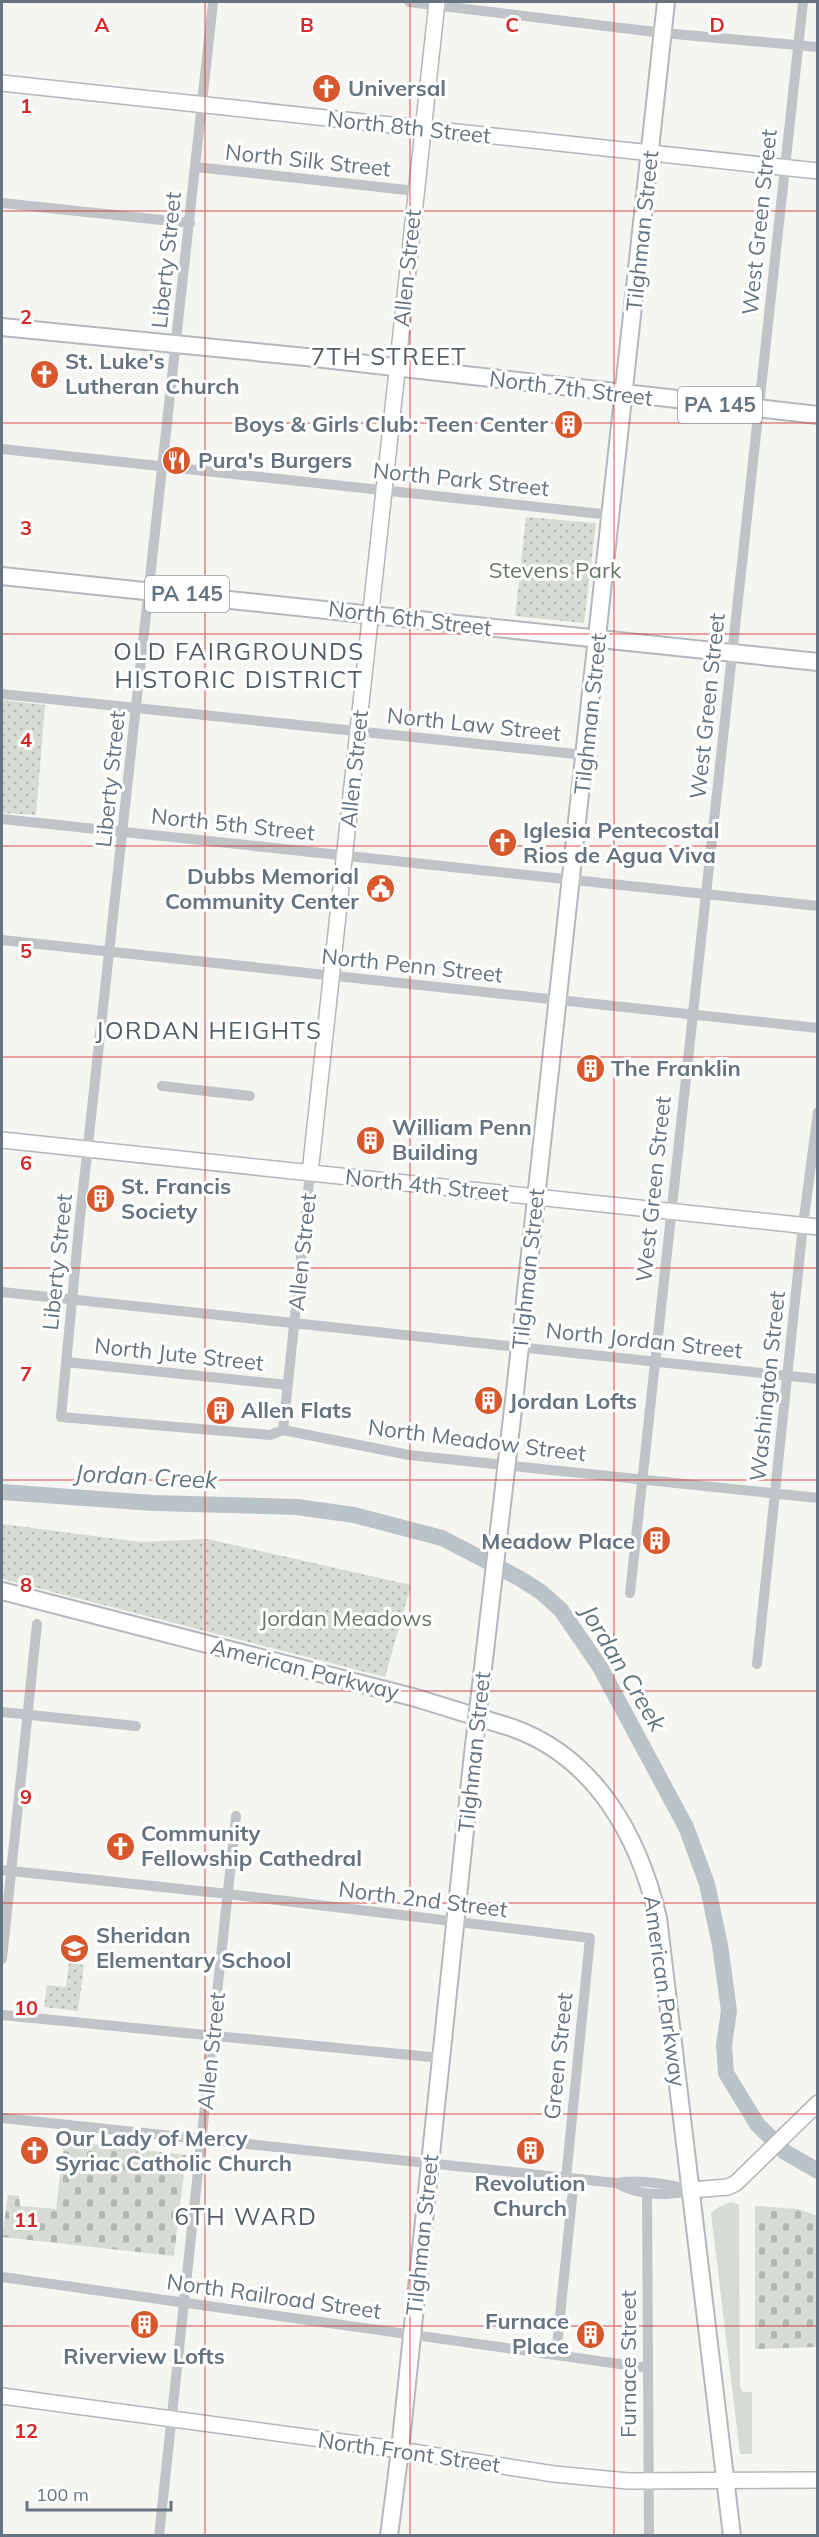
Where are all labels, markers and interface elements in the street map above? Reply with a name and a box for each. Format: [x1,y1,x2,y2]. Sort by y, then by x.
text: A [95,12,110,37]
text: B [300,12,314,37]
text: C [505,12,519,37]
text: D [709,12,725,37]
church icon: Universal [311,72,343,104]
place label: Universal [348,74,446,102]
text: 1 [20,93,32,118]
street label: North 8th Street [326,104,492,150]
street label: West Green Street [735,127,783,316]
street label: North Silk Street [224,137,392,183]
street label: Tilghman Street [620,149,664,313]
street label: Liberty Street [145,190,187,330]
street label: Allen Street [387,208,427,328]
text: 2 [20,304,32,329]
district label: 7TH STREET [311,341,467,371]
place label: St. Luke's Lutheran Church [65,347,240,400]
church icon: St. Luke's Lutheran Church [28,358,60,390]
street label: North 7th Street [488,364,655,412]
road number: PA 145 [678,387,762,423]
building icon: Boys & Girls Club: Teen Center [553,408,585,440]
place label: Boys & Girls Club: Teen Center [234,410,548,438]
restaurant icon: Pura's Burgers [161,444,193,476]
place label: Pura's Burgers [198,446,352,474]
street label: North Park Street [372,456,551,502]
text: 3 [20,515,32,540]
park label: Stevens Park [489,556,622,584]
road number: PA 145 [145,576,229,612]
street label: North 6th Street [327,594,494,642]
street label: West Green Street [683,611,731,800]
street label: Tilghman Street [568,632,612,796]
district label: OLD FAIRGROUNDS HISTORIC DISTRICT [113,636,365,694]
street label: North Law Street [386,701,563,747]
street label: Liberty Street [89,709,131,849]
street label: Allen Street [334,709,374,829]
text: 4 [20,727,32,752]
street label: North 5th Street [150,801,316,847]
place label: Iglesia Pentecostal Rios de Agua Viva [523,816,719,869]
church icon: Iglesia Pentecostal Rios de Agua Viva [486,827,518,859]
place label: Dubbs Memorial Community Center [165,862,359,915]
public building icon: Dubbs Memorial Community Center [364,873,396,905]
text: 5 [20,938,32,963]
street label: North Penn Street [320,942,504,988]
district label: JORDAN HEIGHTS [95,1015,323,1045]
building icon: The Franklin [574,1052,606,1084]
place label: The Franklin [611,1054,741,1082]
street label: West Green Street [629,1094,677,1283]
place label: William Penn Building [392,1113,532,1166]
building icon: William Penn Building [355,1124,387,1156]
text: 6 [20,1150,32,1175]
street label: North 4th Street [344,1162,510,1208]
place label: St. Francis Society [121,1172,231,1225]
building icon: St. Francis Society [84,1183,116,1215]
street label: Tilghman Street [506,1187,550,1351]
street label: Liberty Street [36,1192,78,1332]
street label: Allen Street [282,1192,322,1312]
street label: Washington Street [743,1289,791,1483]
street label: North Jordan Street [544,1316,744,1364]
street label: North Jute Street [93,1331,265,1377]
text: 7 [20,1361,32,1386]
building icon: Jordan Lofts [472,1385,504,1417]
place label: Jordan Lofts [509,1387,637,1415]
building icon: Allen Flats [204,1394,236,1426]
place label: Allen Flats [241,1396,352,1424]
street label: North Meadow Street [366,1413,588,1467]
water label: Jordan Creek [72,1457,219,1495]
building icon: Meadow Place [640,1525,672,1557]
place label: Meadow Place [481,1527,635,1555]
text: 8 [20,1572,32,1597]
water label: Jordan Creek [573,1597,674,1737]
park label: Jordan Meadows [260,1604,432,1632]
street label: American Parkway [208,1632,402,1706]
street label: Tilghman Street [452,1670,496,1834]
text: 9 [20,1784,32,1809]
place label: Community Fellowship Cathedral [141,1819,362,1872]
church icon: Community Fellowship Cathedral [104,1830,136,1862]
street label: North 2nd Street [337,1875,509,1923]
street label: American Parkway [638,1894,692,2089]
place label: Sheridan Elementary School [96,1921,292,1974]
school or university icon: Sheridan Elementary School [59,1932,91,1964]
street label: Allen Street [191,1991,231,2111]
street label: Green Street [537,1991,579,2121]
text: 10 [14,1995,38,2020]
place label: Our Lady of Mercy Syriac Catholic Church [55,2124,292,2177]
church icon: Our Lady of Mercy Syriac Catholic Church [18,2135,50,2167]
building icon: Revolution Church [514,2135,546,2167]
street label: Tilghman Street [400,2153,444,2317]
place label: Revolution Church [474,2169,586,2222]
district label: 6TH WARD [174,2201,318,2231]
text: 11 [14,2207,38,2232]
street label: North Railroad Street [165,2267,383,2325]
street label: Furnace Street [614,2290,642,2438]
place label: Furnace Place [485,2307,569,2360]
building icon: Riverview Lofts [128,2308,160,2340]
building icon: Furnace Place [574,2318,606,2350]
place label: Riverview Lofts [63,2342,225,2370]
text: 12 [14,2418,38,2443]
street label: North Front Street [316,2425,502,2479]
scale bar [27,2474,171,2512]
text: 100 m [36,2483,89,2506]

